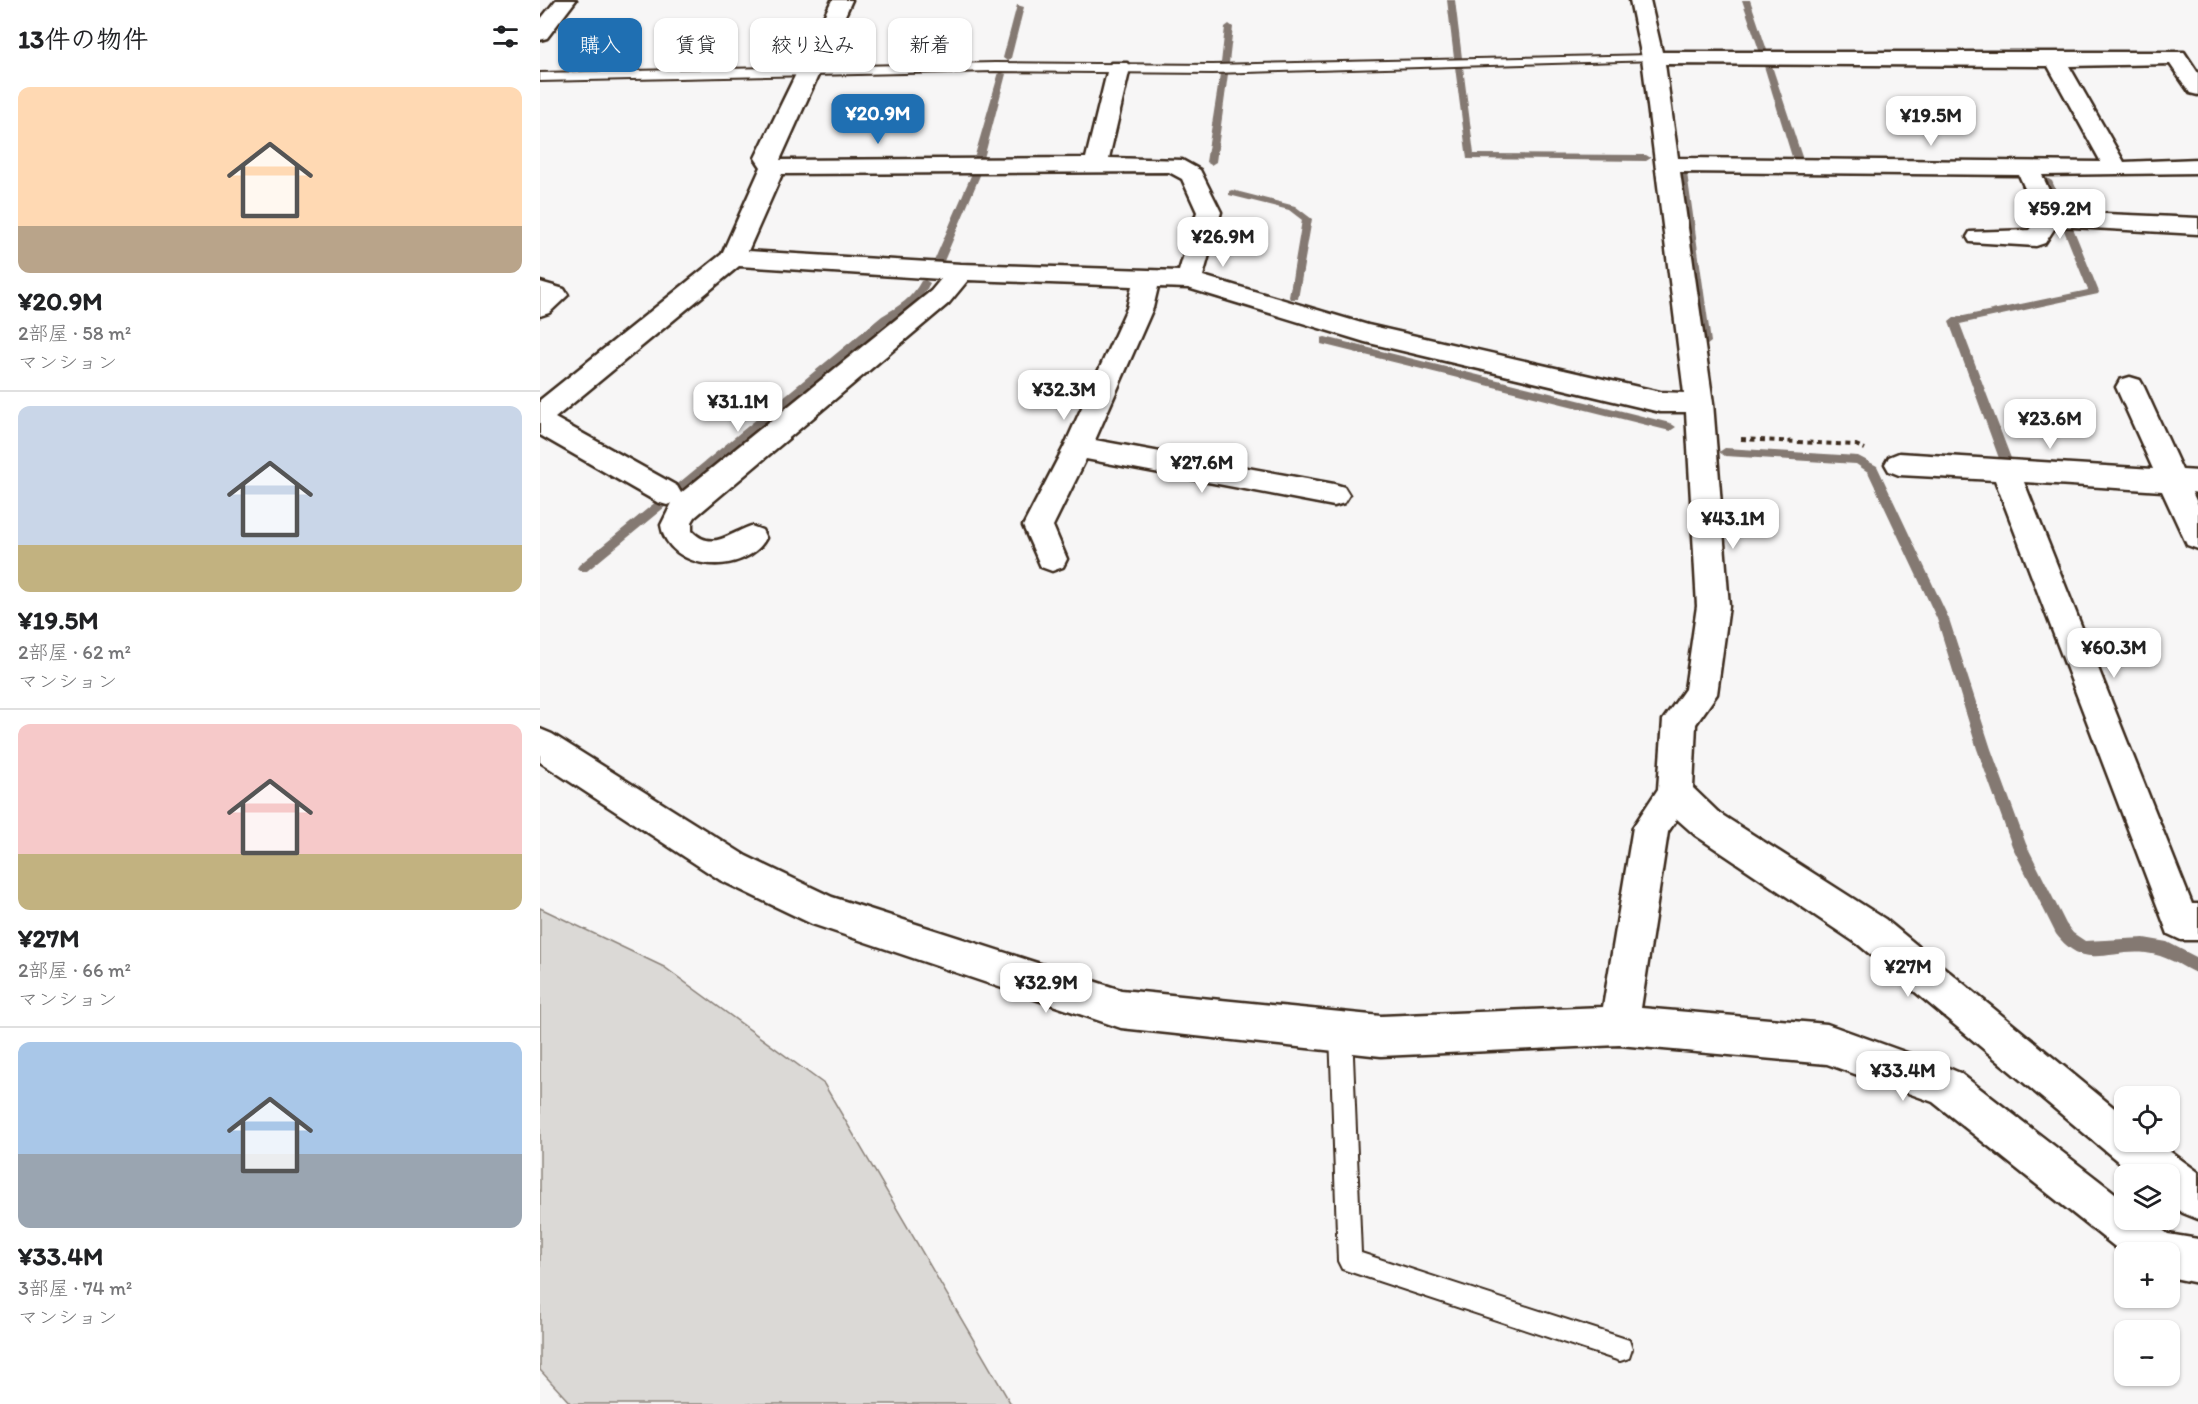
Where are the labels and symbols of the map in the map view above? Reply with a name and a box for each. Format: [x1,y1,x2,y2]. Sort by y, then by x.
pin: ¥20.9M [829,94,927,145]
pin: ¥19.5M [1882,96,1980,147]
pin: ¥59.2M [2011,189,2109,240]
pin: ¥26.9M [1174,217,1272,268]
pin: ¥32.3M [1015,370,1113,421]
pin: ¥31.1M [689,382,787,433]
pin: ¥23.6M [2001,399,2099,450]
pin: ¥27.6M [1153,443,1251,494]
pin: ¥43.1M [1684,499,1782,550]
pin: ¥60.3M [2065,628,2163,679]
pin: ¥27M [1872,947,1944,998]
pin: ¥32.9M [997,963,1095,1014]
pin: ¥33.4M [1854,1051,1952,1102]

